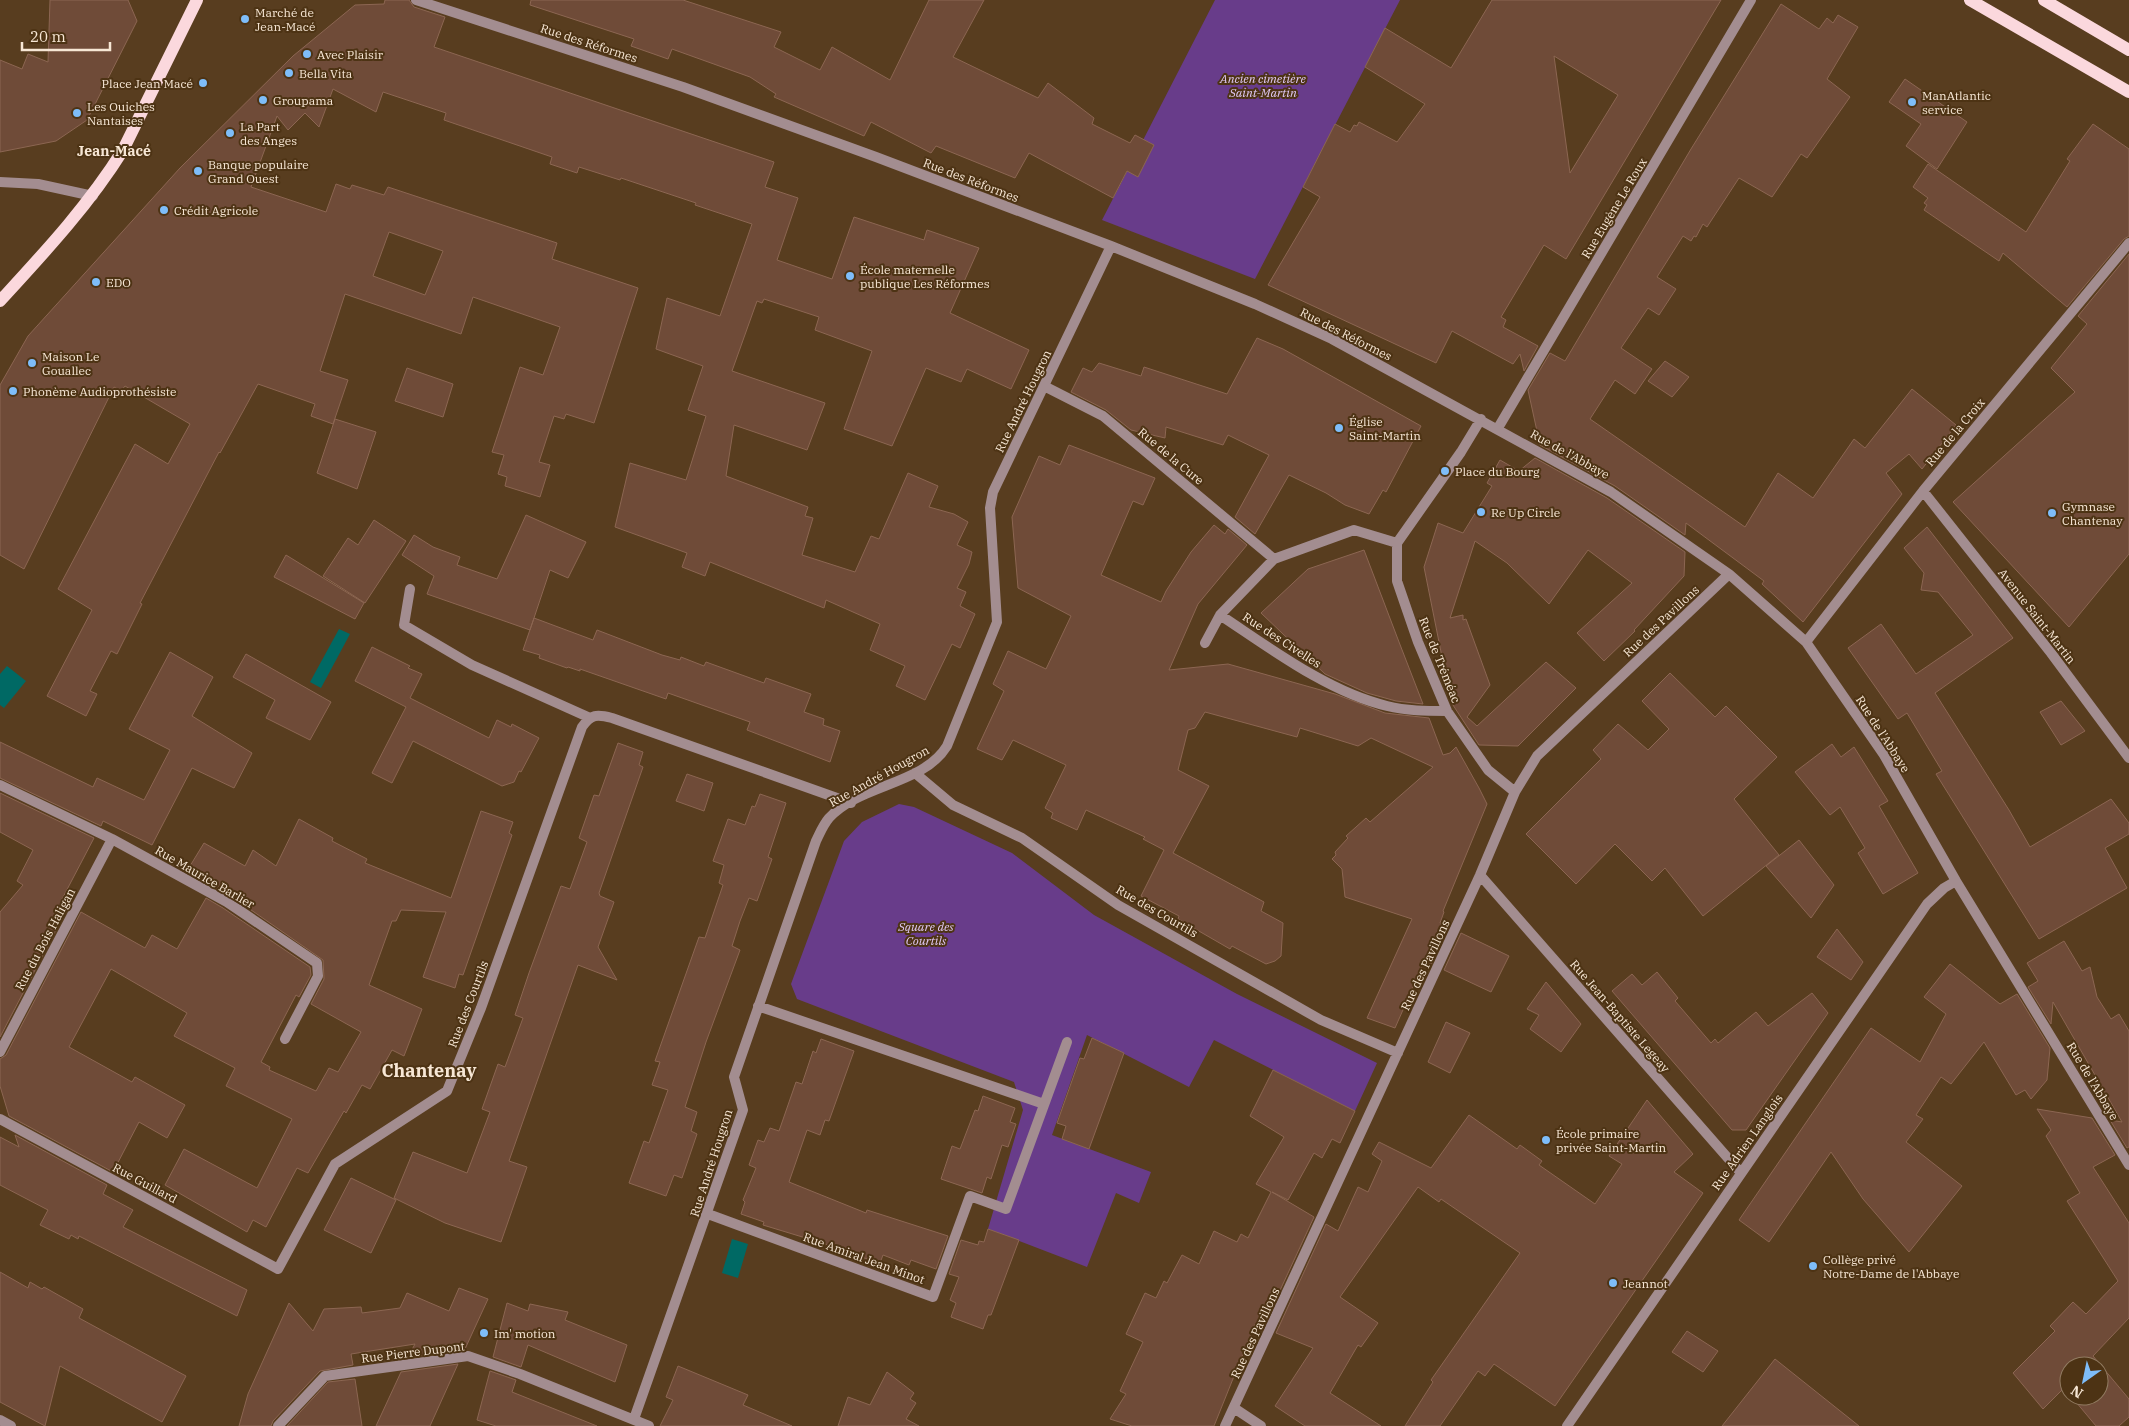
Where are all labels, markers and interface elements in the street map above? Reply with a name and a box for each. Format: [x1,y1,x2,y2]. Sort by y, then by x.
place label: Marché de Jean-Macé [255,5,315,34]
marker: Marché de Jean-Macé [239,13,251,25]
scale bar [22,20,110,52]
street label: Rue des Réformes [539,20,640,66]
text: 20 m [30,27,66,46]
place label: Avec Plaisir [317,47,384,62]
marker: Avec Plaisir [301,48,313,60]
place label: Bella Vita [299,66,353,81]
marker: Bella Vita [283,67,295,79]
park label: Ancien cimetière Saint-Martin [1219,71,1307,100]
place label: Place Jean Macé [102,76,193,91]
marker: Place Jean Macé [197,77,209,89]
place label: ManAtlantic service [1922,88,1991,117]
place label: Groupama [273,93,334,108]
marker: Groupama [257,94,269,106]
marker: ManAtlantic service [1906,96,1918,108]
place label: Les Ouiches Nantaises [87,99,155,128]
marker: Les Ouiches Nantaises [71,107,83,119]
place label: La Part des Anges [240,119,297,148]
marker: La Part des Anges [224,127,236,139]
district label: Jean-Macé [77,142,151,160]
street label: Rue des Réformes [921,155,1021,205]
street label: Rue Eugène Le Roux [1578,155,1650,261]
place label: Banque populaire Grand Ouest [208,157,309,186]
marker: Banque populaire Grand Ouest [192,165,204,177]
place label: Crédit Agricole [174,203,258,218]
marker: Crédit Agricole [158,204,170,216]
place label: École maternelle publique Les Réformes [860,262,990,291]
marker: École maternelle publique Les Réformes [844,270,856,282]
place label: EDO [106,275,131,290]
marker: EDO [90,276,102,288]
street label: Rue des Réformes [1298,304,1395,364]
street label: Rue André Hougron [992,347,1055,455]
place label: Maison Le Gouallec [42,349,99,378]
marker: Maison Le Gouallec [26,357,38,369]
place label: Phonème Audioprothésiste [23,384,176,399]
marker: Phonème Audioprothésiste [7,385,19,397]
street label: Rue de la Croix [1922,395,1988,469]
place label: Église Saint-Martin [1349,414,1421,443]
marker: Église Saint-Martin [1333,422,1345,434]
street label: Rue de la Cure [1135,424,1207,488]
street label: Rue de l'Abbaye [1528,426,1612,482]
place label: Place du Bourg [1455,464,1540,479]
marker: Place du Bourg [1439,465,1451,477]
place label: Gymnase Chantenay [2062,499,2123,528]
place label: Re Up Circle [1491,505,1560,520]
marker: Re Up Circle [1475,506,1487,518]
marker: Gymnase Chantenay [2046,507,2058,519]
street label: Avenue Saint-Martin [1995,565,2079,667]
street label: Rue des Pavillons [1620,582,1702,660]
street label: Rue des Civelles [1240,609,1324,671]
street label: Rue de Tréméac [1416,615,1464,705]
street label: Rue de l'Abbaye [1853,693,1913,775]
street label: Rue André Hougron [826,742,932,810]
street label: Rue Maurice Barlier [153,842,258,912]
street label: Rue des Courtils [1114,882,1201,941]
street label: Rue du Bois Haligan [12,885,78,993]
street label: Rue des Pavillons [1397,917,1453,1013]
park label: Square des Courtils [897,919,954,948]
street label: Rue Jean-Baptiste Legeay [1567,957,1673,1076]
street label: Rue des Courtils [445,958,491,1050]
street label: Rue de l'Abbaye [2064,1039,2122,1123]
district label: Chantenay [381,1059,477,1082]
street label: Rue Adrien Langlois [1708,1091,1786,1193]
street label: Rue André Hougron [687,1107,736,1219]
place label: École primaire privée Saint-Martin [1556,1126,1667,1155]
marker: École primaire privée Saint-Martin [1540,1134,1552,1146]
street label: Rue Guillard [110,1160,180,1206]
street label: Rue Amiral Jean Minot [801,1229,927,1287]
place label: Collège privé Notre-Dame de l'Abbaye [1823,1252,1959,1281]
marker: Collège privé Notre-Dame de l'Abbaye [1807,1260,1819,1272]
place label: Jeannot [1623,1276,1668,1291]
marker: Jeannot [1607,1277,1619,1289]
street label: Rue des Pavillons [1227,1285,1283,1381]
place label: Im' motion [494,1326,556,1341]
marker: Im' motion [478,1327,490,1339]
street label: Rue Pierre Dupont [360,1338,466,1366]
north arrow [2059,1356,2109,1406]
text: N [2067,1381,2086,1402]

